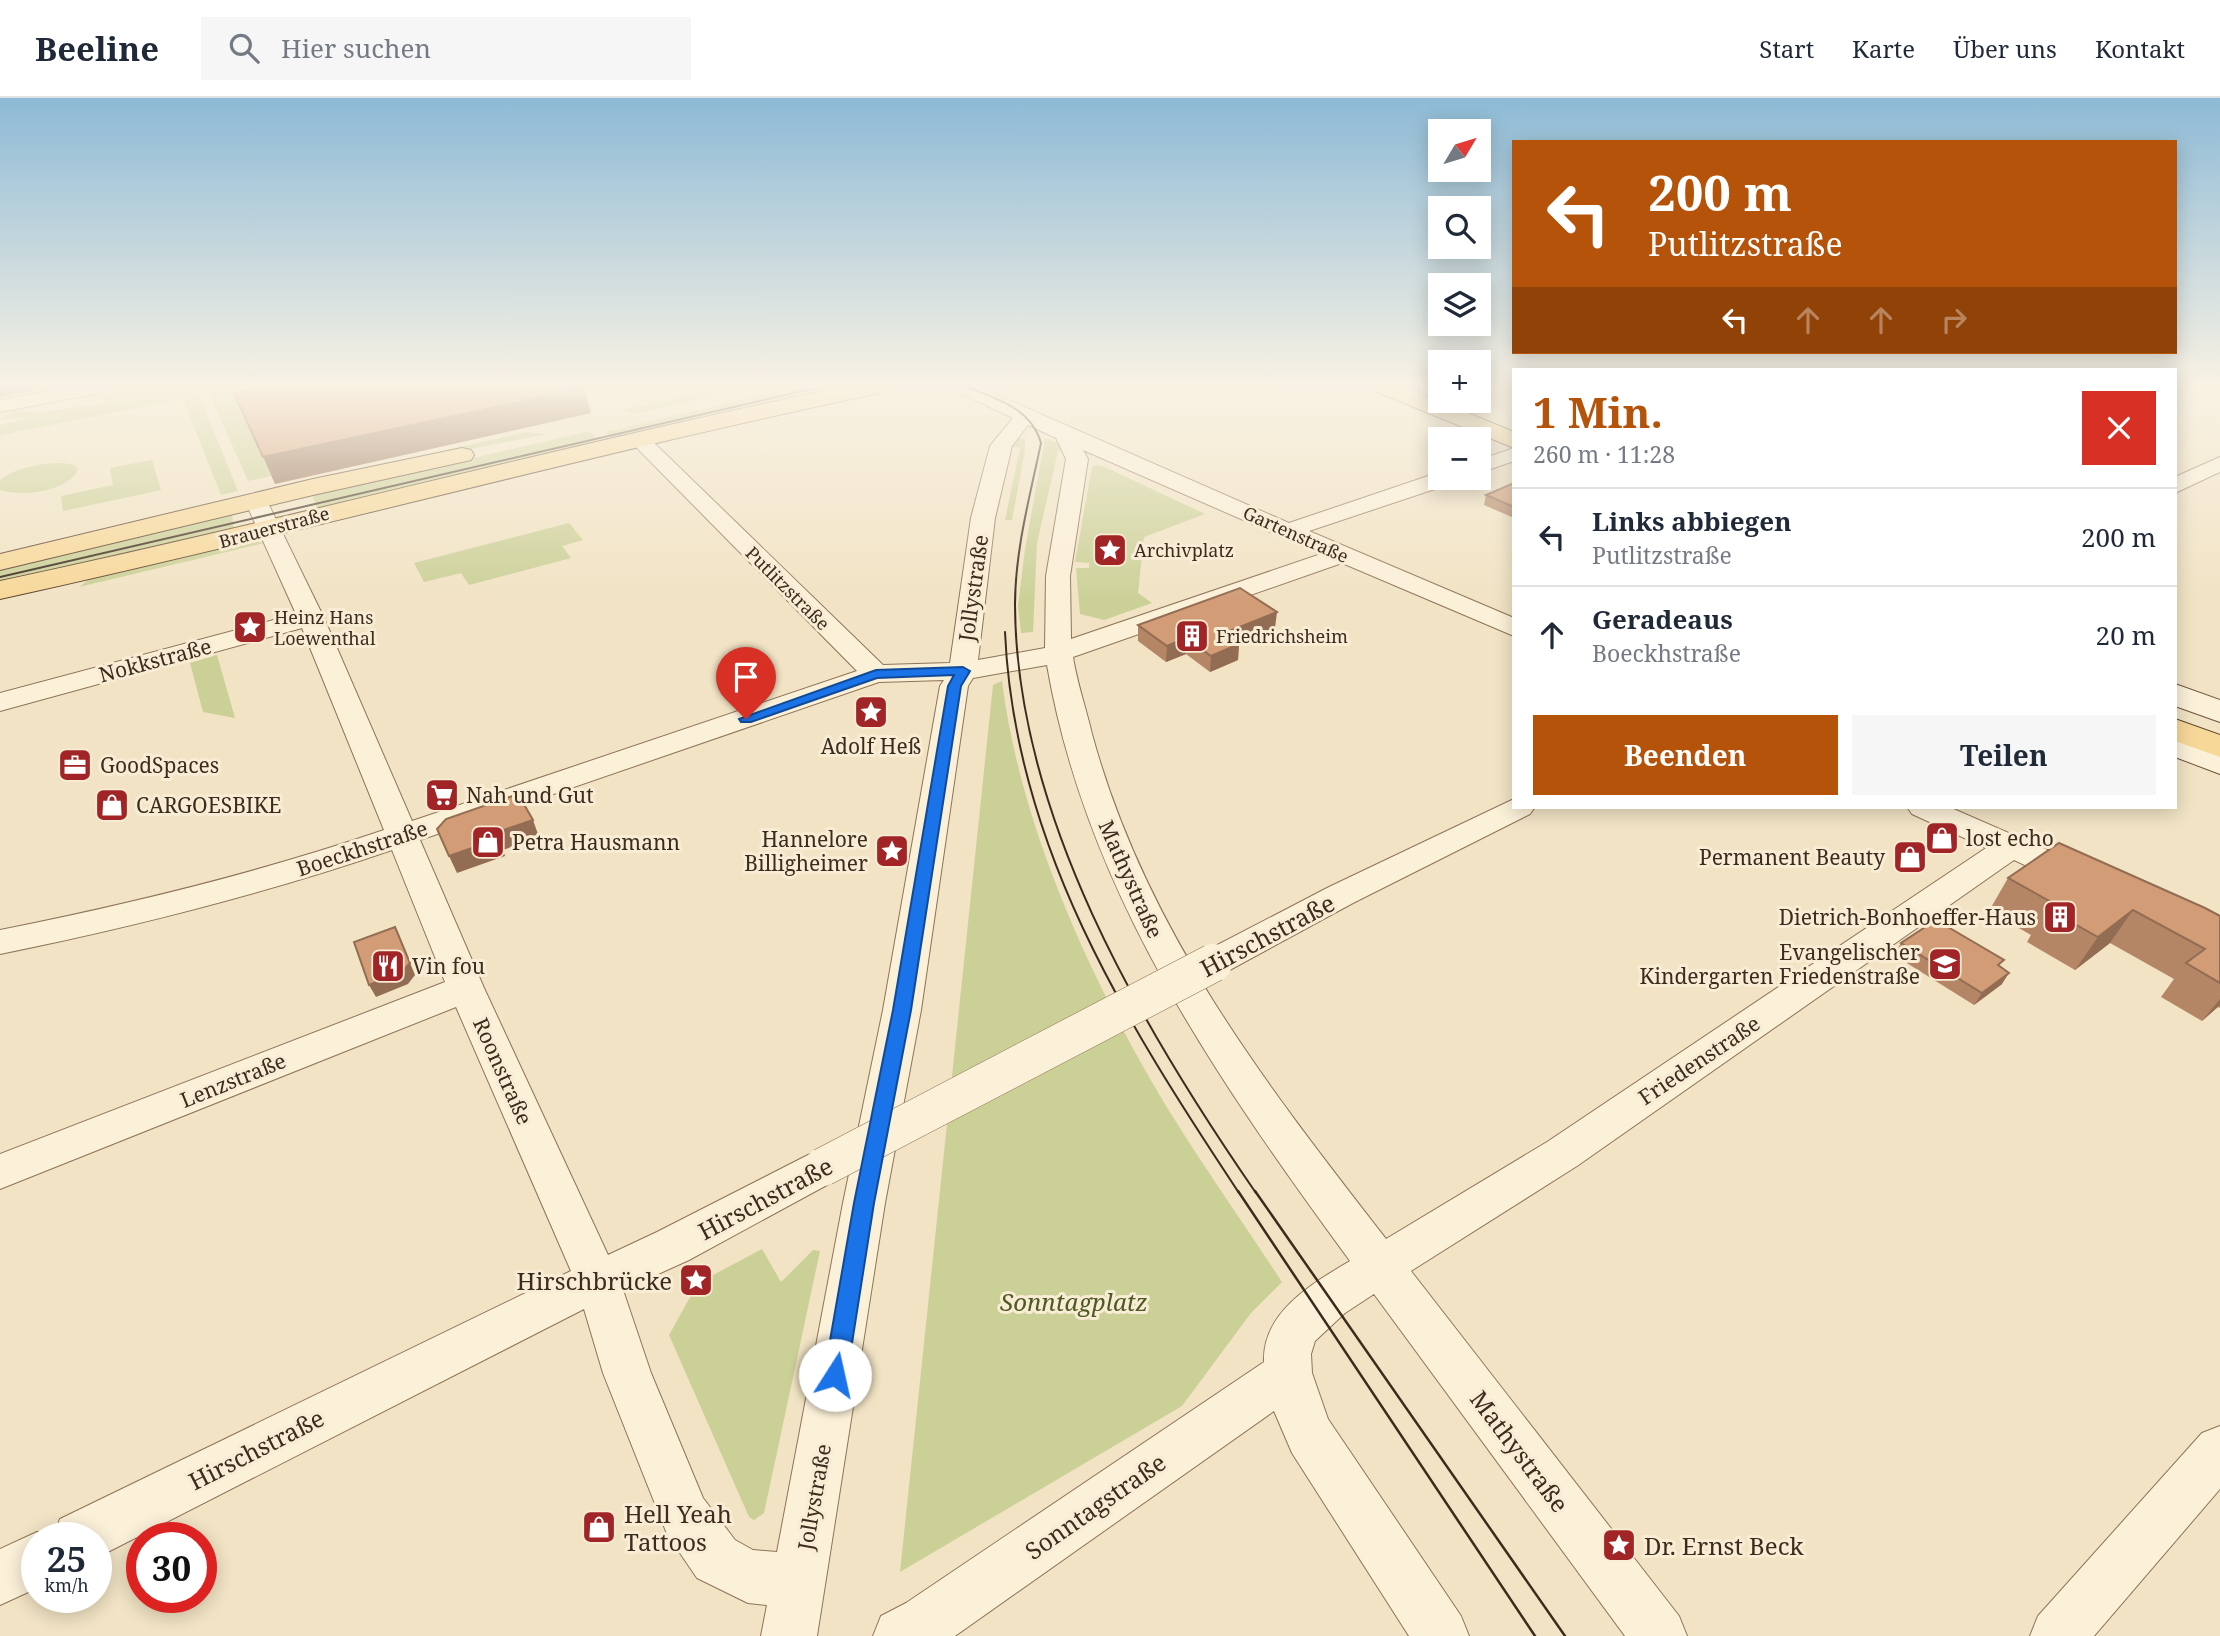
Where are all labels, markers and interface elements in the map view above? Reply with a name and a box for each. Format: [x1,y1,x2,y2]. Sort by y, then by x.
search box [201,17,691,80]
text: Beeline [35,26,159,71]
icon: search [225,29,263,67]
text: Hier suchen [281,30,431,66]
text: Start [1759,32,1814,65]
text: Karte [1852,32,1915,65]
text: Über uns [1953,32,2057,65]
text: Kontakt [2095,32,2185,65]
north arrow [1428,119,1491,182]
map controls [1428,119,1491,490]
text: 200 m [1648,159,1792,225]
icon: left [1533,168,1624,259]
button: search [1428,196,1491,259]
text: Putlitzstraße [1648,222,1843,265]
button: layers [1428,273,1491,336]
icon: left [1716,301,1754,339]
icon: ahead [1789,301,1827,339]
icon: ahead [1862,301,1900,339]
icon: right [1935,301,1973,339]
button: + [1428,350,1491,413]
text: 1 Min. [1533,383,1663,440]
button: close [2082,391,2156,465]
button: − [1428,427,1491,490]
text: 260 m · 11:28 [1533,438,1675,470]
street label: Gartenstraße [1239,500,1353,568]
street label: Brauerstraße [216,501,332,553]
text: Links abbiegen [1592,503,1791,539]
icon: left [1533,518,1571,556]
text: 200 m [2081,519,2156,555]
place icon: Archivplatz [1091,531,1129,569]
street label: Jollystraße [952,533,994,644]
place label: Archivplatz [1134,538,1234,562]
text: Putlitzstraße [1592,539,1732,571]
street label: Putlitzstraße [741,541,835,635]
text: Geradeaus [1592,601,1733,637]
place label: Heinz Hans Loewenthal [274,605,376,650]
place icon: Heinz Hans Loewenthal [231,608,269,646]
icon: ahead [1533,616,1571,654]
building icon: Friedrichsheim [1173,617,1211,655]
text: 20 m [2096,617,2156,653]
place label: Friedrichsheim [1216,624,1348,648]
street label: Nokkstraße [95,632,215,688]
text: Boeckhstraße [1592,637,1741,669]
pin [716,647,776,719]
icon: arrive [727,658,765,696]
place icon: Adolf Heß [852,693,890,731]
button: Beenden [1533,715,1838,795]
button: Teilen [1852,715,2156,795]
place label: Adolf Heß [821,732,921,760]
office icon: GoodSpaces [56,746,94,784]
place label: GoodSpaces [100,751,219,779]
supermarket icon: Nah und Gut [423,776,461,814]
place label: Nah und Gut [466,781,594,809]
shop icon: CARGOESBIKE [93,786,131,824]
place label: CARGOESBIKE [136,791,281,819]
street label: Boeckhstraße [293,814,431,882]
street label: Mathystraße [1092,815,1170,943]
shop icon: lost echo [1923,819,1961,857]
shop icon: Petra Hausmann [469,823,507,861]
place label: lost echo [1966,824,2054,852]
place label: Hannelore Billigheimer [744,825,868,877]
place label: Petra Hausmann [512,828,680,856]
place icon: Hannelore Billigheimer [873,832,911,870]
shop icon: Permanent Beauty [1891,838,1929,876]
place label: Permanent Beauty [1699,843,1885,871]
street label: Hirschstraße [1194,886,1340,984]
building icon: Dietrich-Bonhoeffer-Haus [2041,898,2079,936]
place label: Dietrich-Bonhoeffer-Haus [1779,903,2036,931]
place label: Evangelischer Kindergarten Friedenstraße [1639,938,1920,990]
school or university icon: Evangelischer Kindergarten Friedenstraße [1926,945,1964,983]
restaurant icon: Vin fou [369,947,407,985]
place label: Vin fou [412,952,485,980]
street label: Friedenstraße [1633,1009,1765,1111]
street label: Roonstraße [467,1013,539,1129]
street label: Lenzstraße [176,1046,290,1114]
street label: Hirschstraße [692,1149,838,1247]
place icon: Hirschbrücke [677,1261,715,1299]
place label: Hirschbrücke [517,1264,672,1297]
park label: Sonntagplatz [1000,1285,1148,1318]
position arrow [798,1338,872,1412]
street label: Mathystraße [1463,1383,1577,1519]
street label: Hirschstraße [183,1401,329,1497]
street label: Jollystraße [791,1442,837,1553]
street label: Sonntagstraße [1018,1445,1172,1567]
place label: Hell Yeah Tattoos [624,1497,732,1558]
shop icon: Hell Yeah Tattoos [580,1508,618,1546]
speed limit sign: 30 [126,1522,217,1613]
place icon: Dr. Ernst Beck [1600,1526,1638,1564]
place label: Dr. Ernst Beck [1644,1529,1804,1562]
text: 25 [47,1535,86,1582]
text: km/h [44,1573,89,1597]

